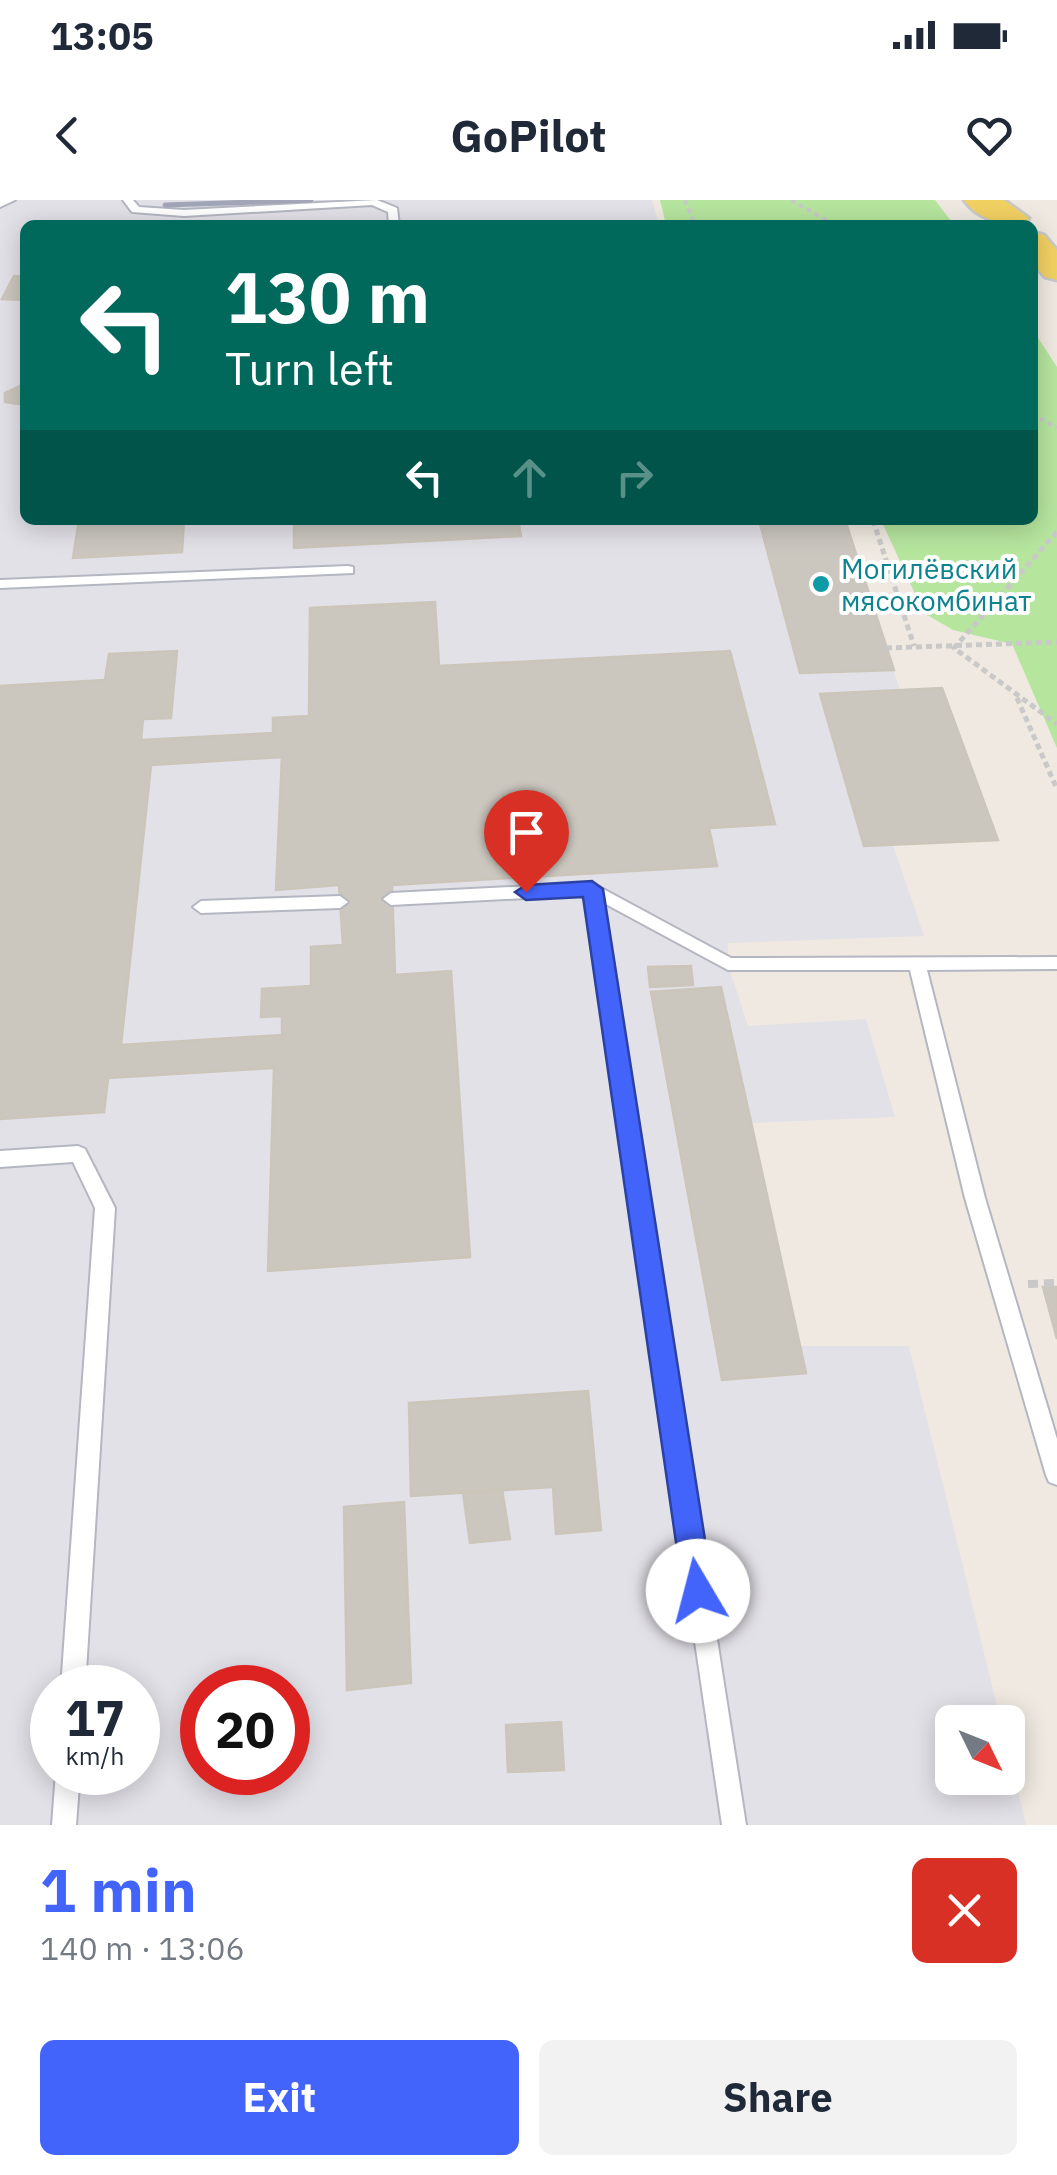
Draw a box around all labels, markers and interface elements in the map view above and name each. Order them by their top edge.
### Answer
text: 13:05 [50,11,154,60]
text: GoPilot [450,106,607,164]
icon: back [40,108,95,163]
icon: heart [962,108,1017,163]
text: 130 m [225,251,430,342]
icon: left [60,260,190,390]
text: Turn left [225,339,394,397]
icon: left [397,450,452,505]
icon: ahead [502,450,557,505]
icon: right [607,450,662,505]
place label: Могилёвский мясокомбинат [841,550,1032,619]
marker: Могилёвский мясокомбинат [810,573,832,595]
pin [484,790,569,893]
icon: arrive [499,805,554,860]
position arrow [646,1539,750,1643]
speed limit sign: 20 [180,1665,310,1795]
text: 17 [65,1685,125,1750]
north arrow [935,1705,1025,1795]
map controls [935,1705,1025,1795]
text: km/h [66,1739,124,1772]
text: 1 min [40,1850,197,1929]
button: close [912,1858,1017,1963]
text: 140 m · 13:06 [40,1927,245,1969]
button: Exit [40,2040,519,2155]
button: Share [539,2040,1017,2155]

